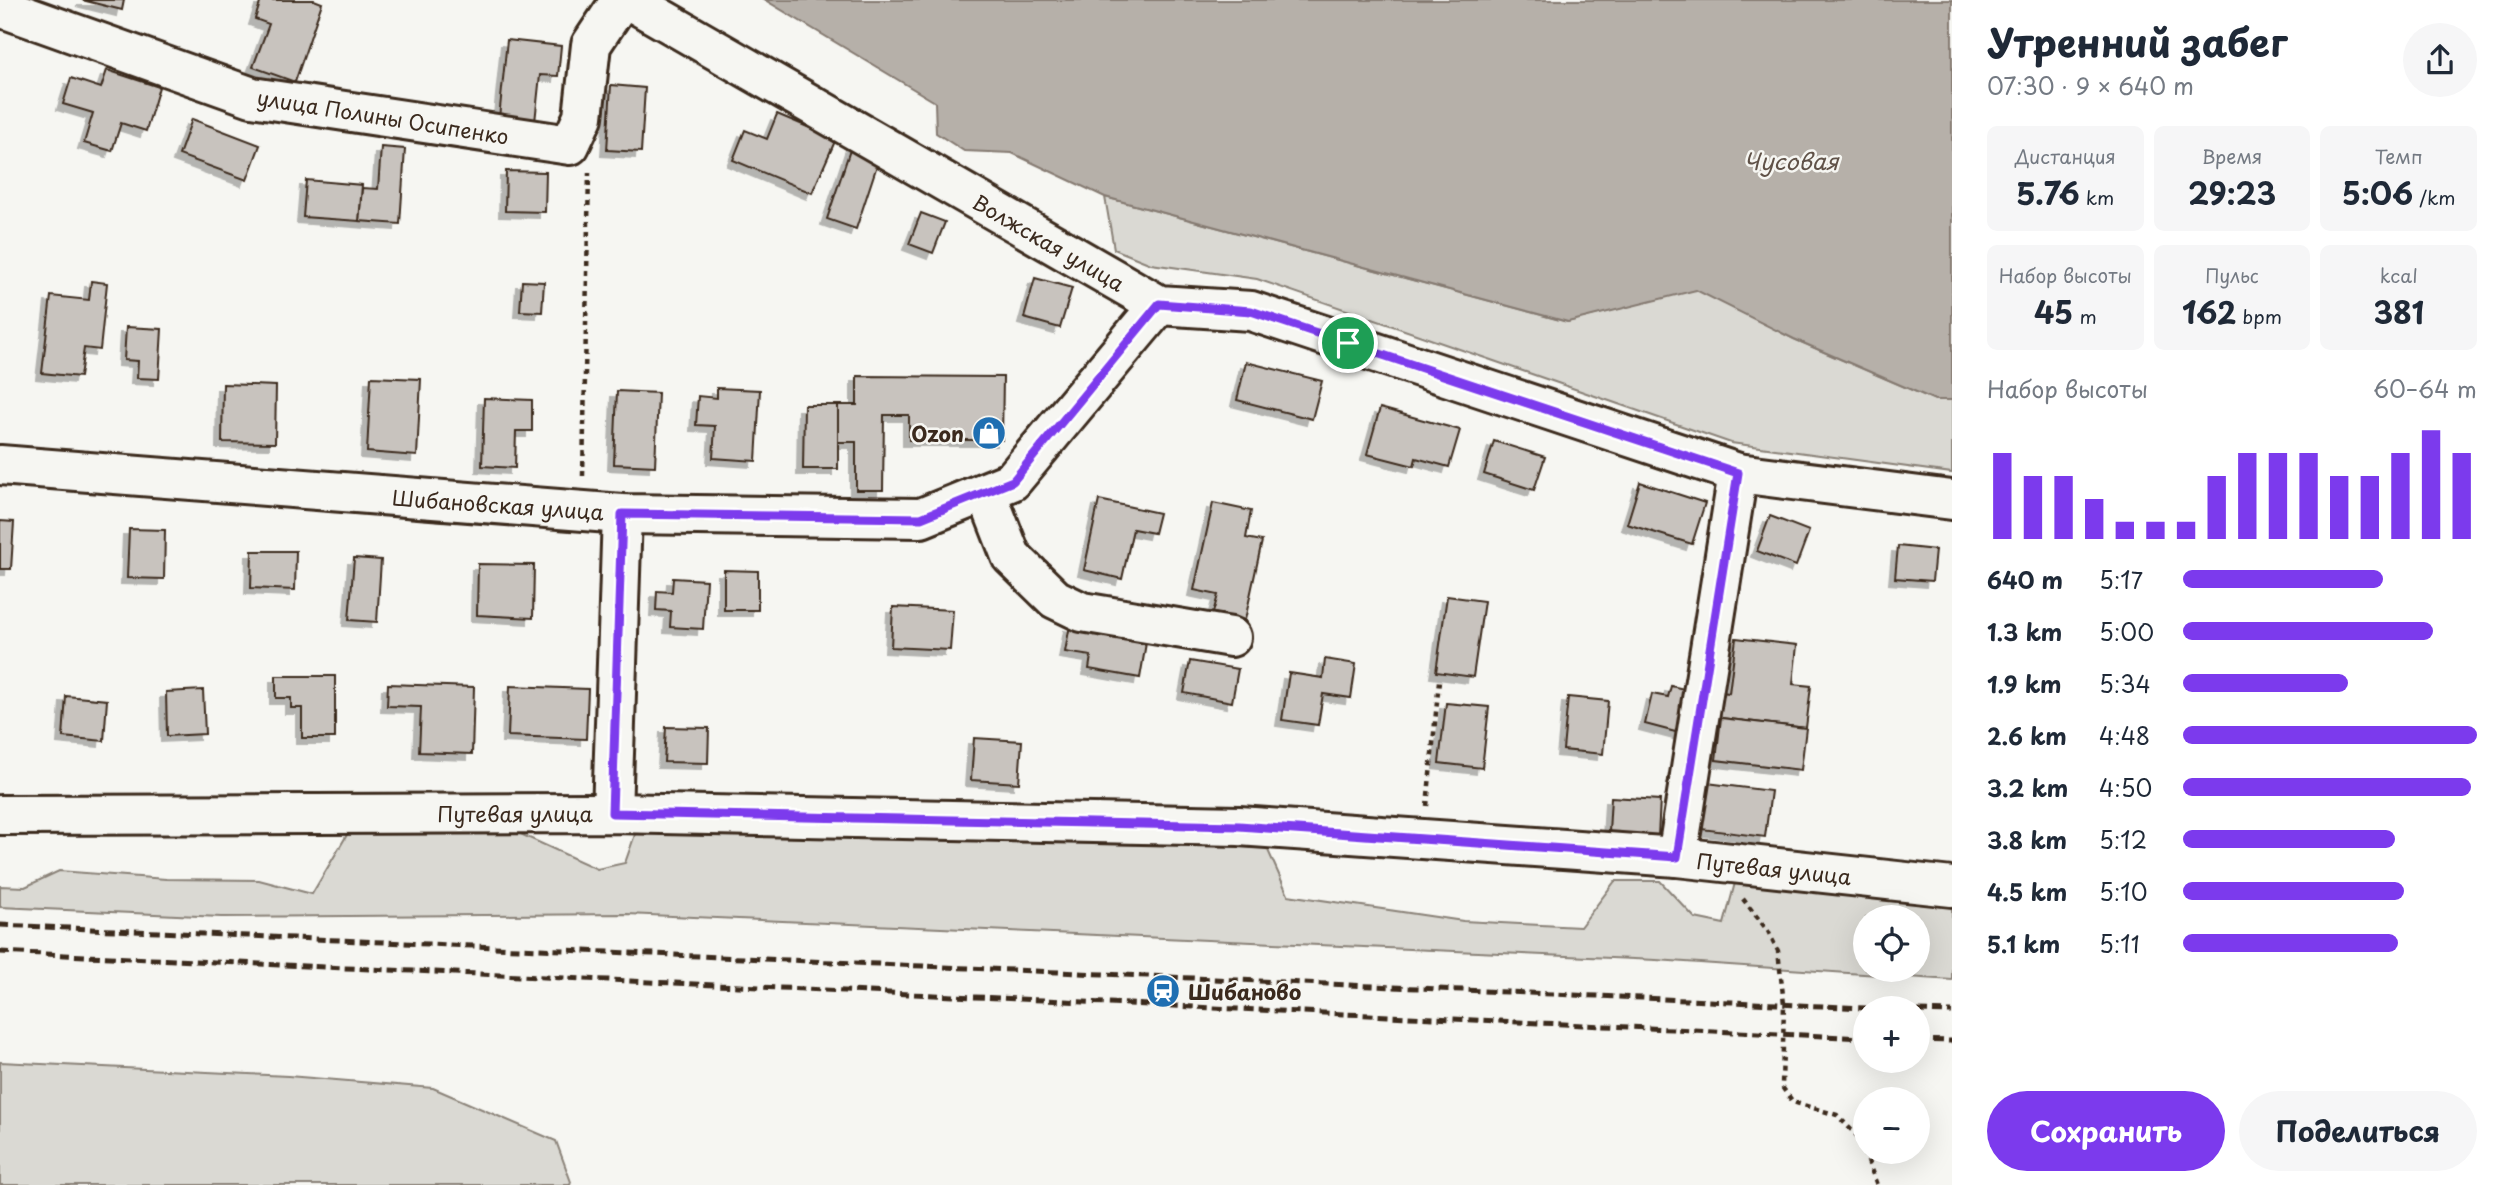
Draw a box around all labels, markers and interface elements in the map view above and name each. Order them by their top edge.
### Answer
text: Утренний забег [1987,13,2287,70]
button: share [2403,23,2477,97]
text: 07:30 · 9 × 640 m [1987,68,2194,103]
street label: улица Полины Осипенко [255,80,511,152]
text: Дистанция [2015,142,2116,170]
text: Время [2202,142,2262,170]
text: Темп [2375,142,2423,170]
water label: Чусовая [1744,143,1840,178]
text: 5.76 [2016,170,2080,215]
text: 29:23 [2188,170,2276,215]
text: 5:06 [2342,170,2413,215]
text: km [2080,183,2114,211]
text: /km [2413,183,2456,211]
street label: Волжская улица [967,185,1132,299]
text: Набор высоты [1999,261,2132,289]
text: Пульс [2205,261,2259,289]
text: kcal [2380,261,2418,289]
text: 45 [2034,289,2073,334]
text: 162 [2182,289,2236,334]
text: 381 [2373,289,2424,334]
text: m [2073,302,2097,330]
text: bpm [2236,302,2282,330]
pin [1318,313,1378,373]
icon: arrive [1329,324,1367,362]
text: Набор высоты [1987,371,2148,406]
text: 60–64 m [2373,371,2477,406]
shop icon: Ozon [970,414,1008,452]
place label: Ozon [911,417,964,449]
street label: Шибановская улица [391,481,606,527]
text: 640 m [1987,562,2063,597]
text: 5:17 [2099,562,2143,597]
text: 1.3 km [1987,614,2062,649]
text: 5:00 [2099,614,2154,649]
text: 1.9 km [1987,666,2061,701]
text: 5:34 [2099,666,2151,701]
text: 2.6 km [1987,718,2067,753]
text: 4:48 [2099,718,2150,753]
text: 3.2 km [1987,770,2068,805]
text: 4:50 [2099,770,2152,805]
street label: Путевая улица [437,797,594,829]
text: 3.8 km [1987,822,2067,857]
text: 5:12 [2099,822,2147,857]
street label: Путевая улица [1695,844,1854,892]
text: 4.5 km [1987,874,2067,909]
text: 5:10 [2099,874,2147,909]
map controls [1853,905,1930,1164]
button: locate [1853,905,1930,982]
text: 5.1 km [1987,926,2060,961]
text: 5:11 [2099,926,2140,961]
station icon: Шибаново [1144,972,1182,1010]
place label: Шибаново [1188,975,1301,1007]
button: + [1853,996,1930,1073]
button: − [1853,1087,1930,1164]
button: Сохранить [1987,1091,2225,1171]
button: Поделиться [2239,1091,2477,1171]

